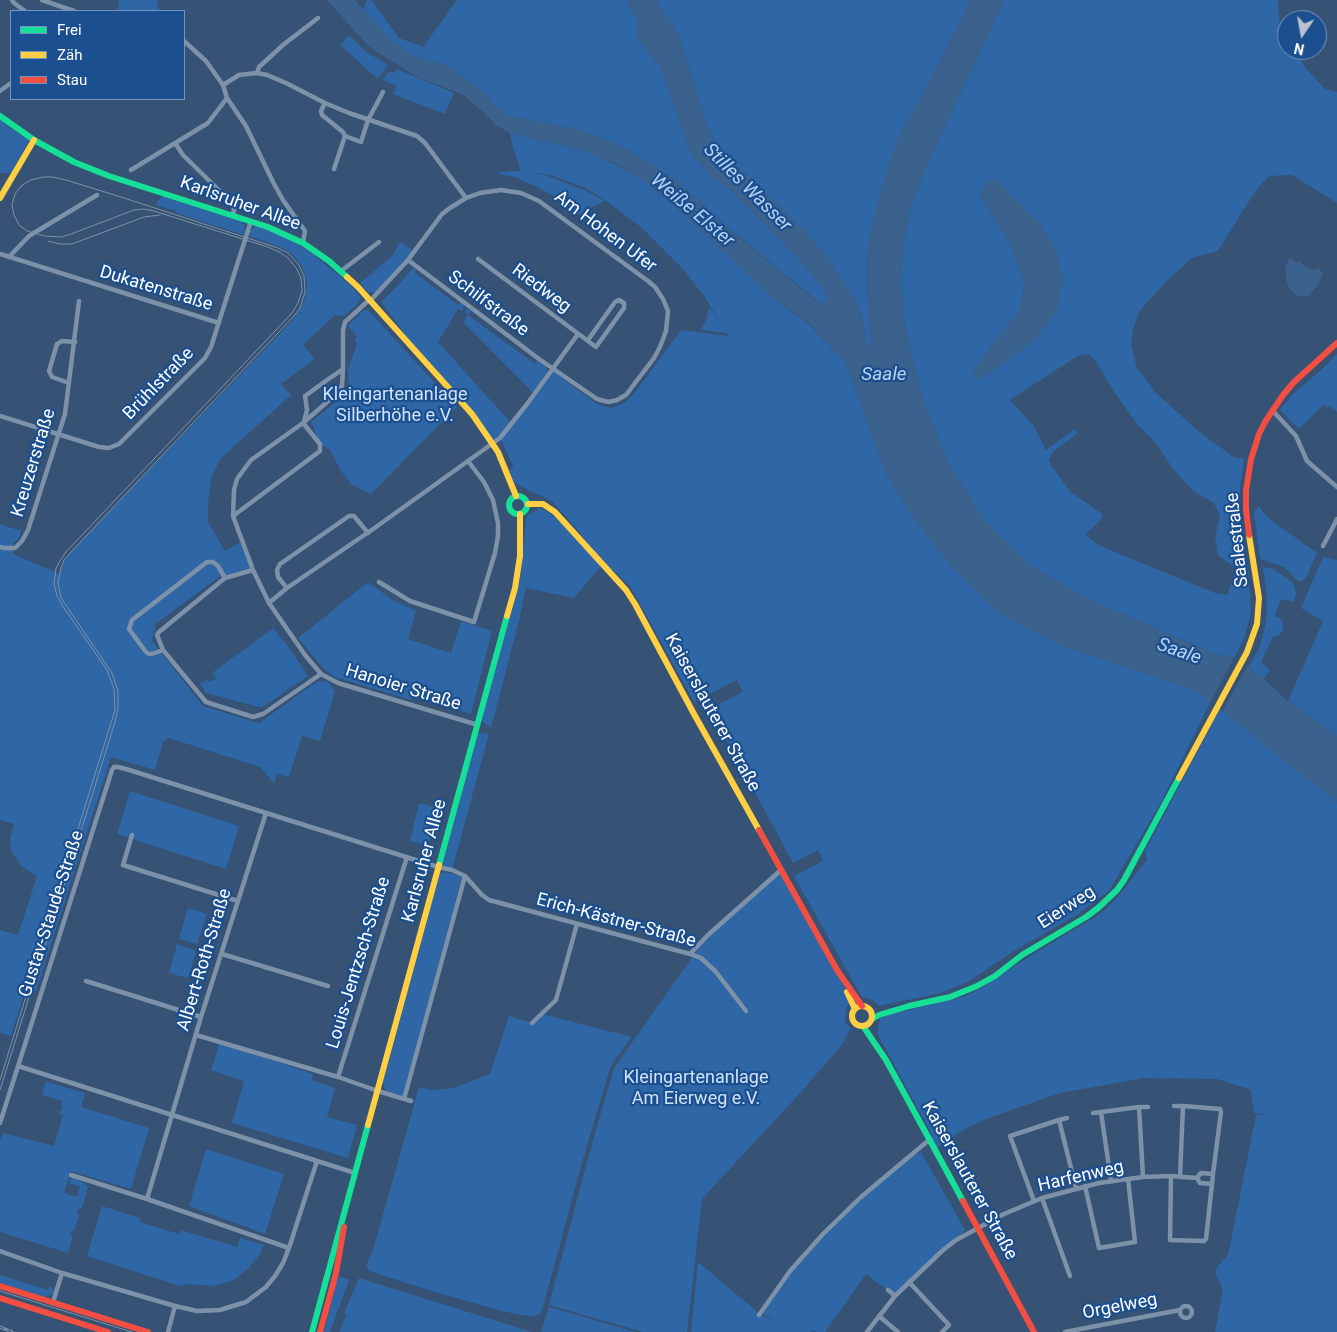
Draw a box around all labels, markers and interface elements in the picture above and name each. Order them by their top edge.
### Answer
legend [10,10,185,100]
north arrow [1277,10,1327,60]
text: Frei [57,21,82,39]
text: N [1293,40,1306,58]
text: Zäh [57,46,82,64]
text: Stau [57,71,87,89]
water label: Stilles Wasser [698,139,796,237]
water label: Weiße Elster [646,169,738,253]
street label: Karlsruher Allee [177,172,303,236]
street label: Am Hohen Ufer [550,187,660,277]
street label: Riedweg [507,260,575,318]
street label: Dukatenstraße [97,262,215,316]
street label: Schilfstraße [443,266,533,342]
street label: Brühlstraße [119,343,199,425]
water label: Saale [861,364,907,386]
park label: Kleingartenanlage Silberhöhe e.V. [323,384,467,426]
street label: Kreuzerstraße [7,406,61,520]
street label: Saalestraße [1222,492,1254,588]
street label: Kaiserslauterer Straße [659,630,765,796]
water label: Saale [1154,634,1204,670]
street label: Hanoier Straße [343,660,463,716]
street label: Karlsruher Allee [398,797,452,925]
street label: Gustav-Staude-Straße [15,828,89,1000]
street label: Louis-Jentzsch-Straße [323,874,395,1052]
street label: Eierweg [1034,882,1100,934]
street label: Albert-Roth-Straße [173,886,237,1034]
street label: Erich-Kästner-Straße [534,889,698,953]
park label: Kleingartenanlage Am Eierweg e.V. [624,1067,768,1110]
street label: Kaiserslauterer Straße [916,1098,1022,1264]
street label: Harfenweg [1036,1157,1126,1197]
street label: Orgelweg [1081,1289,1159,1325]

